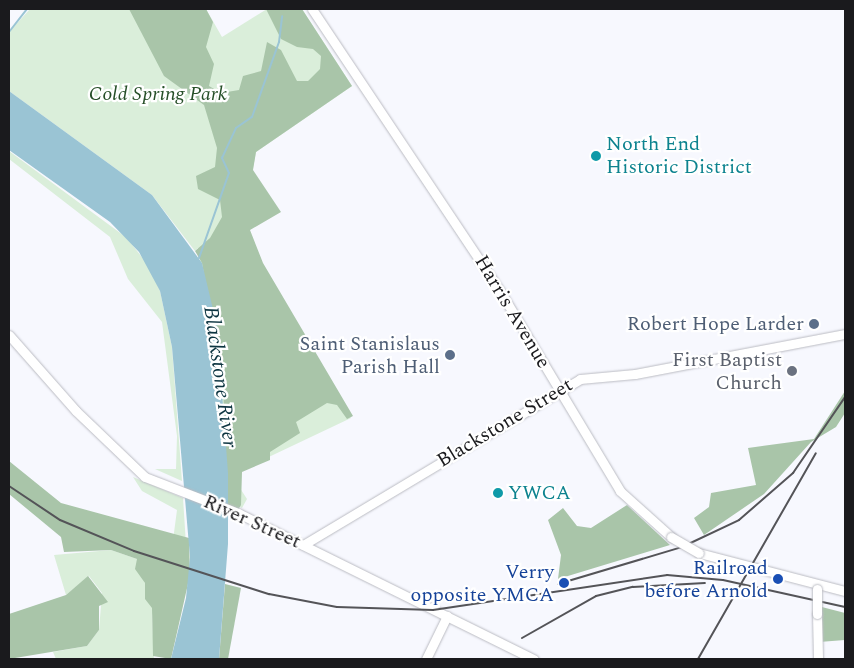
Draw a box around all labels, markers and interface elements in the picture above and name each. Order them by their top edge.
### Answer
park label: Cold Spring Park [89,82,227,106]
place label: North End Historic District [606,132,752,179]
marker: North End Historic District [590,150,602,162]
street label: Harris Avenue [469,251,555,373]
water label: Blackstone River [198,305,242,449]
place label: Robert Hope Larder [627,312,804,336]
marker: Robert Hope Larder [808,318,820,330]
place label: Saint Stanislaus Parish Hall [300,332,440,379]
place label: First Baptist Church [672,348,782,395]
marker: Saint Stanislaus Parish Hall [444,349,456,361]
marker: First Baptist Church [786,365,798,377]
street label: Blackstone Street [433,373,577,473]
place label: YWCA [508,481,571,505]
marker: YWCA [492,487,504,499]
street label: River Street [200,490,304,554]
place label: Railroad before Arnold [644,556,768,603]
place label: Verry opposite YMCA [410,560,554,607]
marker: Railroad before Arnold [772,573,784,585]
marker: Verry opposite YMCA [558,577,570,589]

